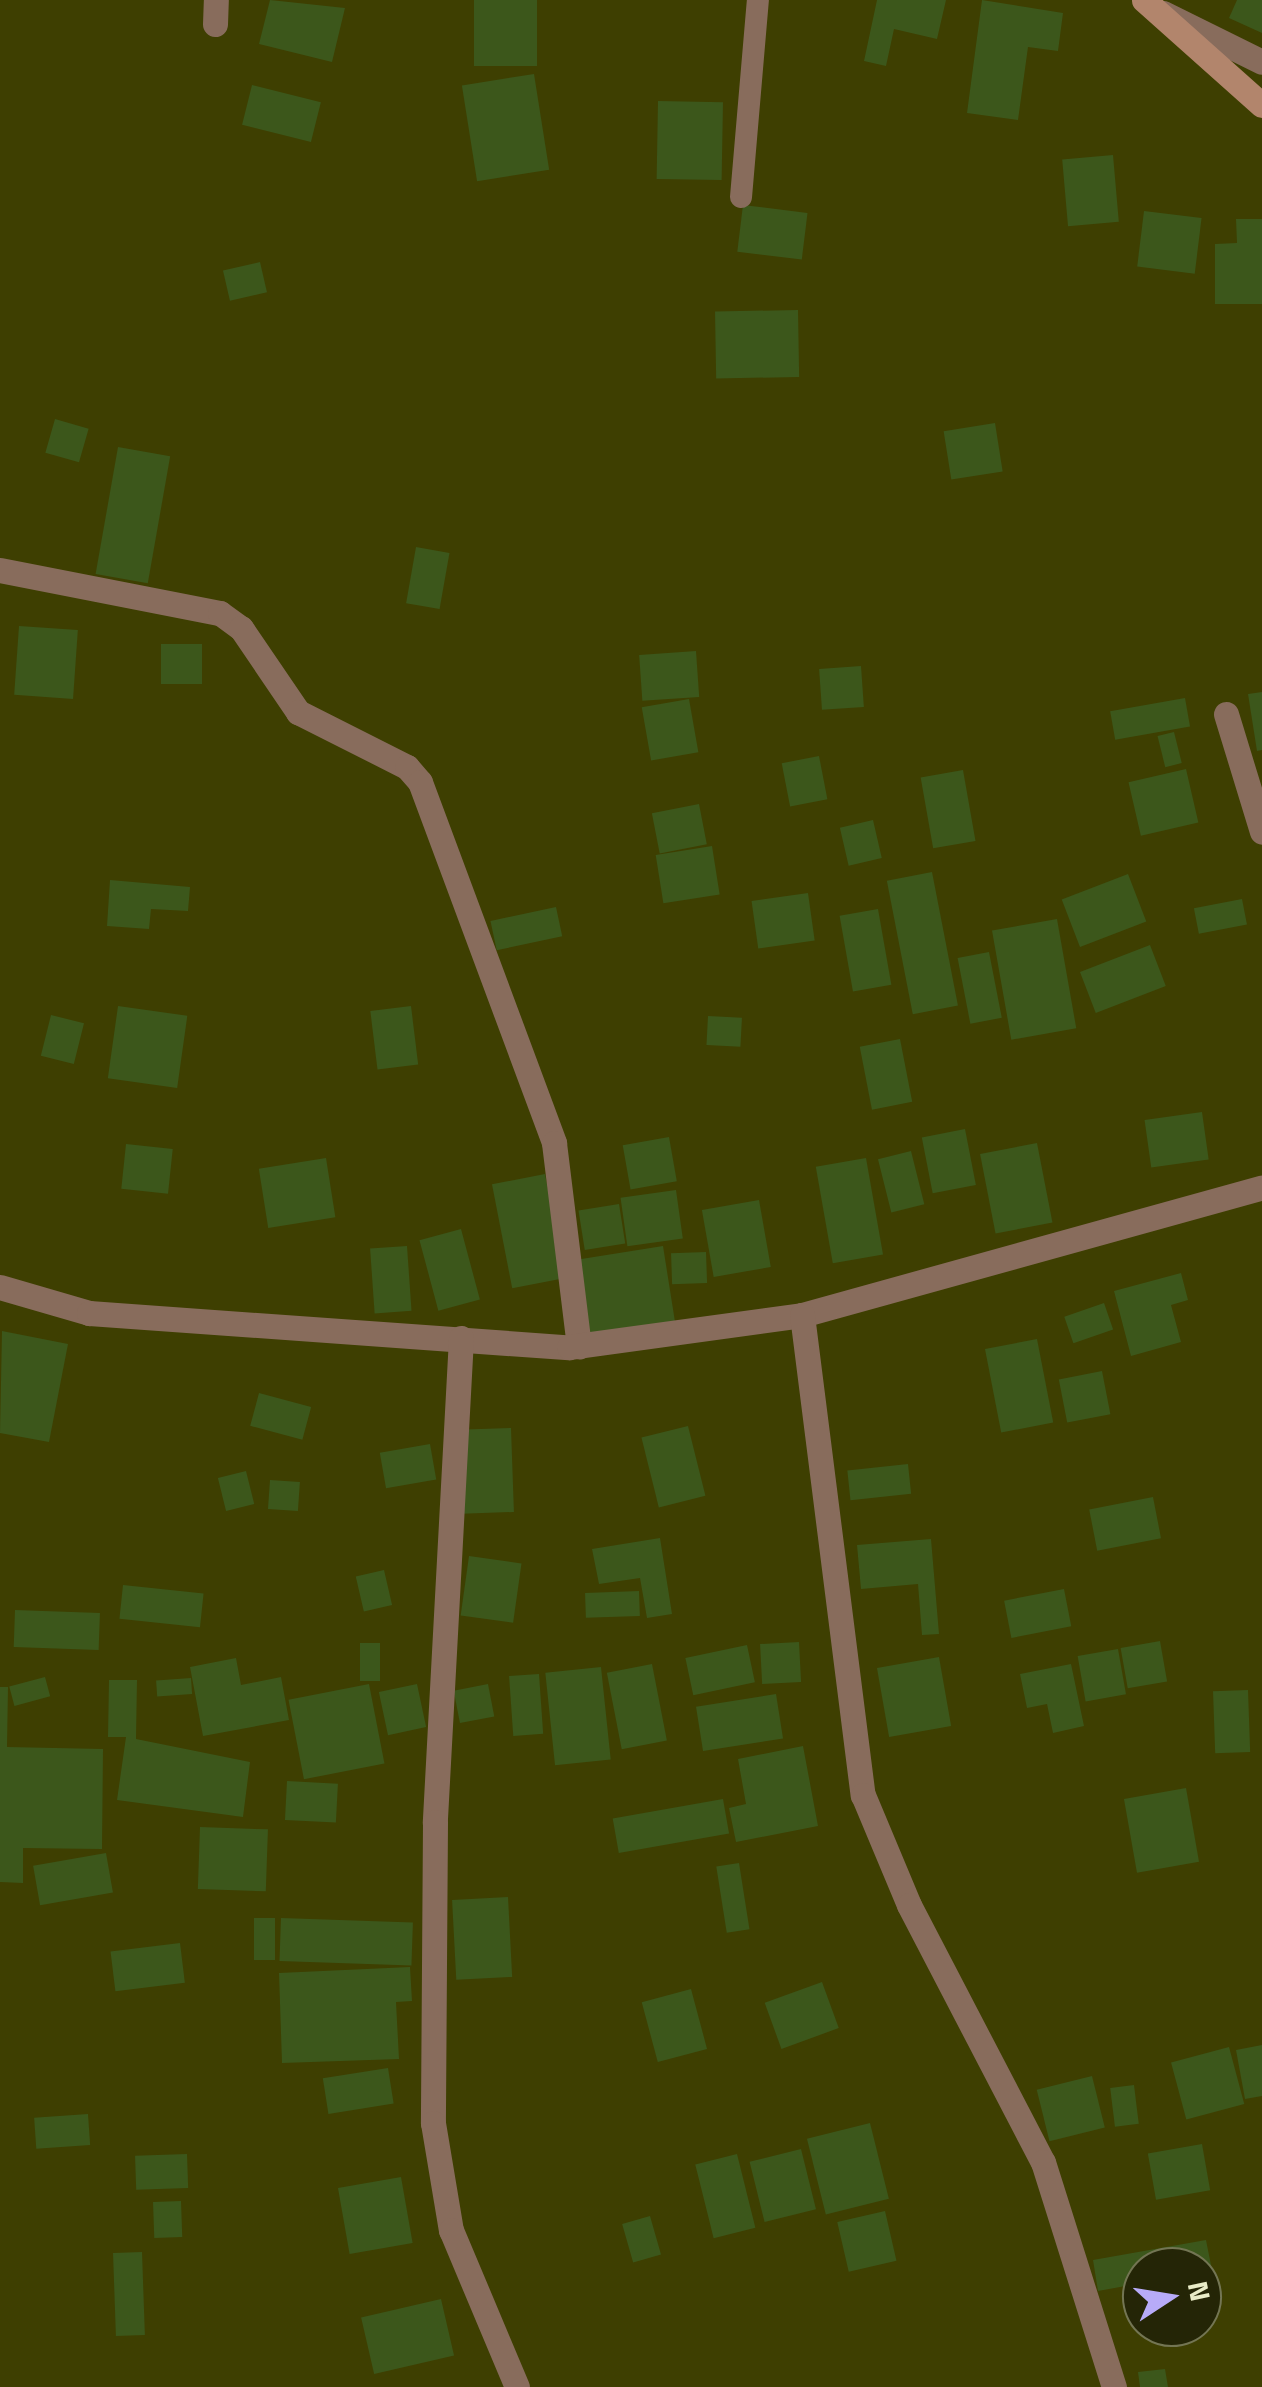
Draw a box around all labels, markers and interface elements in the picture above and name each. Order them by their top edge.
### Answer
north arrow [1122,2247,1222,2347]
text: N [1177,2277,1223,2305]

